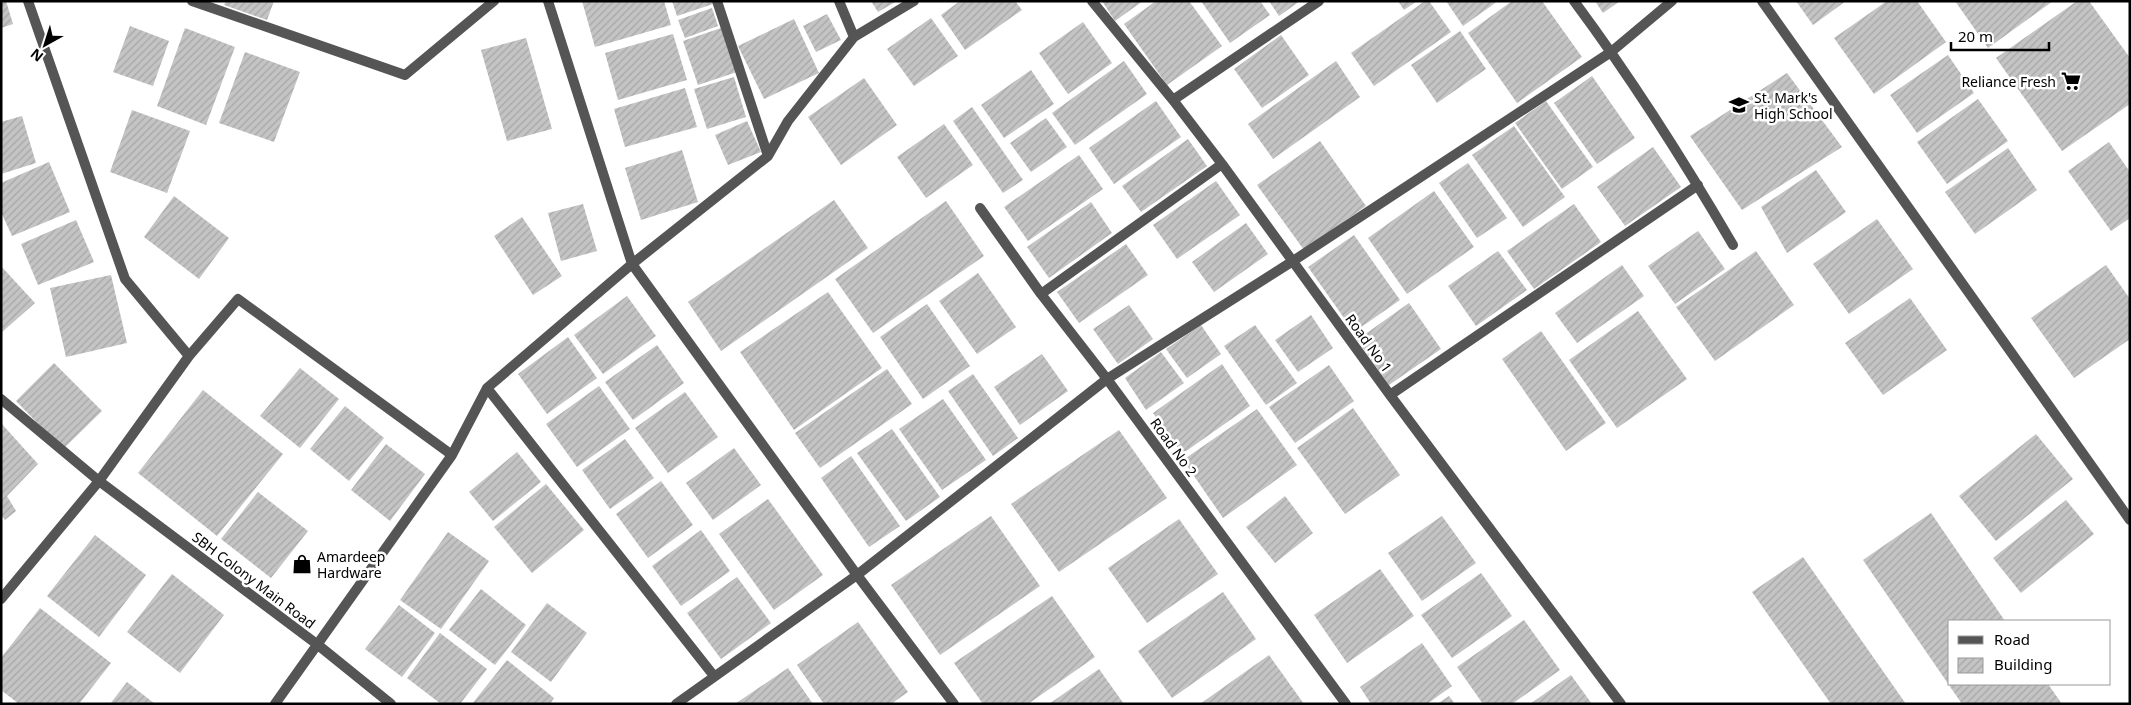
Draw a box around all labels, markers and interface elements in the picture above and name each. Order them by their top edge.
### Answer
north arrow [20,20,70,70]
scale bar [1951,20,2048,52]
text: 20 m [1958,26,1993,46]
text: N [26,45,47,66]
supermarket icon: Reliance Fresh [2060,70,2082,92]
place label: Reliance Fresh [1961,72,2056,91]
place label: St. Mark's High School [1754,88,1833,123]
school or university icon: St. Mark's High School [1728,94,1750,116]
street label: Road No 1 [1341,310,1397,376]
street label: Road No 2 [1146,414,1202,480]
street label: SBH Colony Main Road [188,527,320,633]
place label: Amardeep Hardware [317,547,385,582]
shop icon: Amardeep Hardware [291,553,313,575]
legend [1948,620,2111,685]
text: Road [1994,629,2030,649]
text: Building [1994,654,2052,674]

